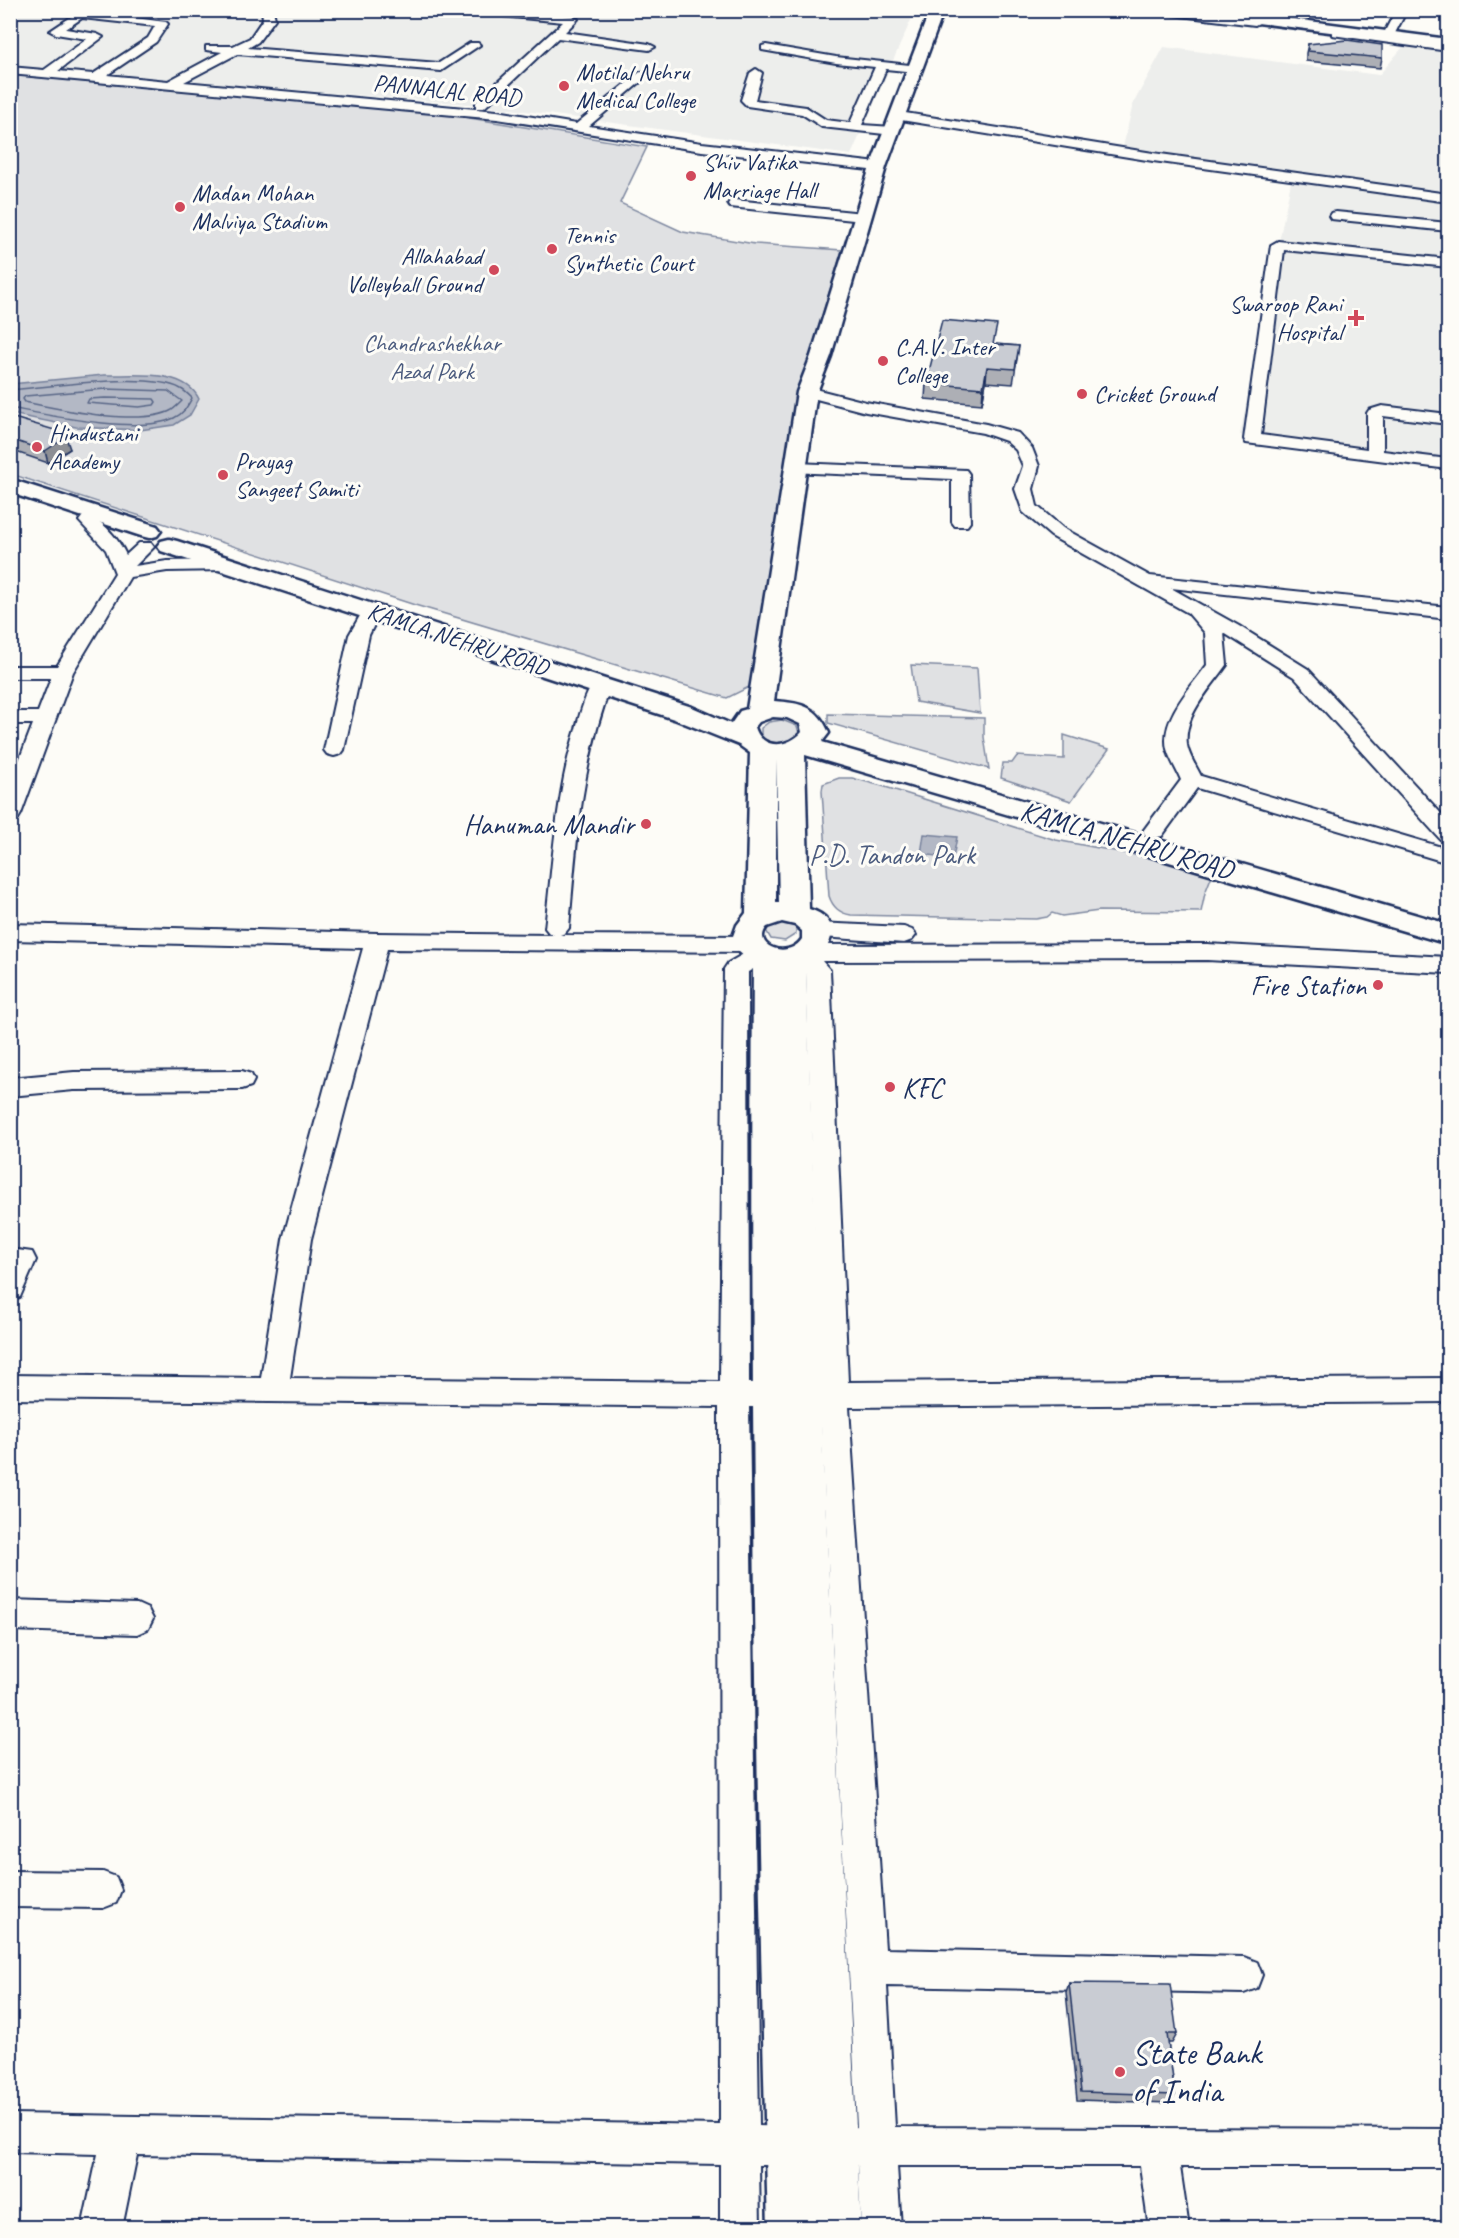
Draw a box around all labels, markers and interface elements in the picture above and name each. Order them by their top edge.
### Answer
place label: Motilal Nehru Medical College [576,57,697,115]
street label: PANNALAL ROAD [372,67,524,113]
marker: Motilal Nehru Medical College [557,79,571,93]
place label: Shiv Vatika Marriage Hall [703,147,820,205]
marker: Shiv Vatika Marriage Hall [684,169,698,183]
place label: Madan Mohan Malviya Stadium [192,178,327,236]
marker: Madan Mohan Malviya Stadium [173,200,187,214]
place label: Tennis Synthetic Court [564,220,696,278]
place label: Allahabad Volleyball Ground [346,241,486,299]
marker: Tennis Synthetic Court [545,242,559,256]
marker: Allahabad Volleyball Ground [487,263,501,277]
place label: Swaroop Rani Hospital [1229,289,1346,347]
marker: Swaroop Rani Hospital [1347,309,1365,327]
park label: Chandrashekhar Azad Park [363,328,503,386]
place label: C.A.V. Inter College [895,332,997,390]
marker: C.A.V. Inter College [876,354,890,368]
place label: Cricket Ground [1094,379,1219,409]
marker: Cricket Ground [1075,387,1089,401]
place label: Hindustani Academy [49,418,140,476]
marker: Hindustani Academy [30,440,44,454]
place label: Prayag Sangeet Samiti [235,446,361,504]
marker: Prayag Sangeet Samiti [216,468,230,482]
street label: KAMLA NEHRU ROAD [364,596,554,683]
street label: KAMLA NEHRU ROAD [1016,793,1239,888]
place label: Hanuman Mandir [464,807,636,842]
marker: Hanuman Mandir [639,817,653,831]
park label: P.D. Tandon Park [809,837,977,872]
place label: Fire Station [1250,968,1367,1003]
marker: Fire Station [1371,978,1385,992]
place label: KFC [902,1070,946,1105]
marker: KFC [883,1080,897,1094]
place label: State Bank of India [1132,2032,1264,2112]
marker: State Bank of India [1113,2065,1127,2079]

